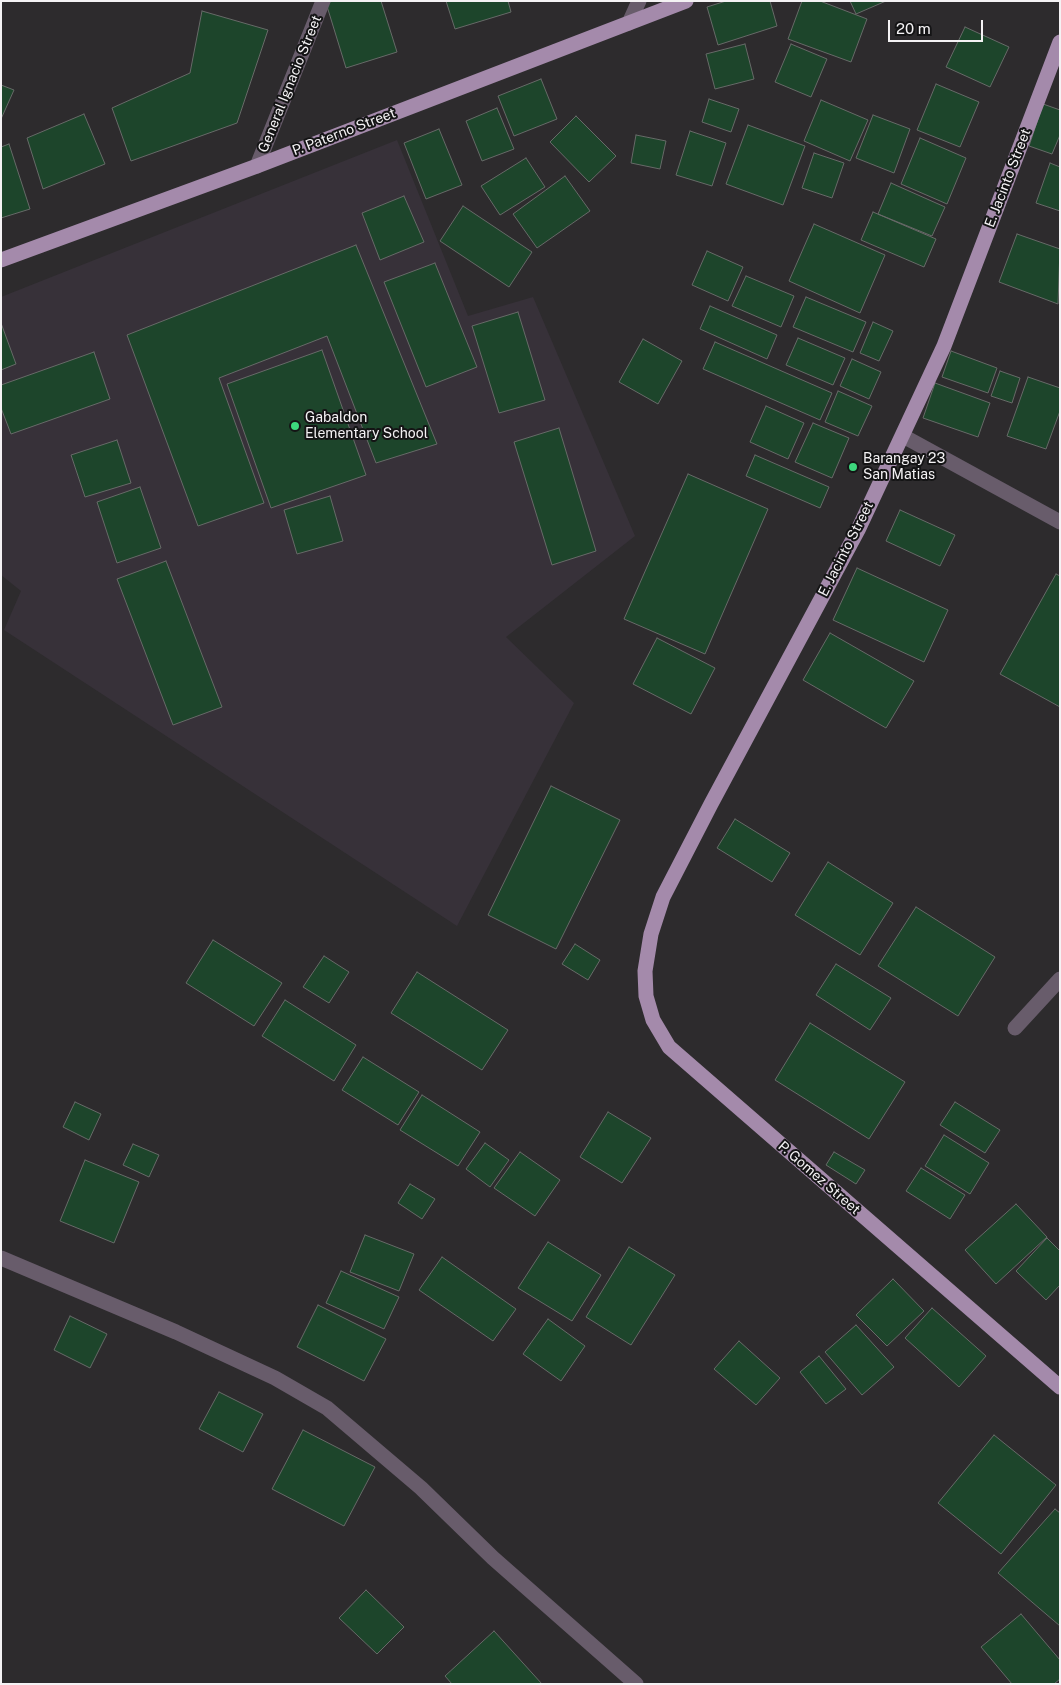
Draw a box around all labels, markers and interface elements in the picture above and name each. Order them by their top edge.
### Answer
scale bar [891,10,986,42]
street label: General Ignacio Street [255,13,325,155]
text: 20 m [896,20,931,37]
street label: P. Paterno Street [290,105,398,159]
street label: E. Jacinto Street [981,126,1035,230]
place label: Gabaldon Elementary School [305,410,428,442]
marker: Gabaldon Elementary School [289,420,301,432]
place label: Barangay 23 San Matias [863,451,945,484]
marker: Barangay 23 San Matias [847,461,859,473]
street label: E. Jacinto Street [815,499,877,599]
street label: P. Gomez Street [775,1138,863,1218]

